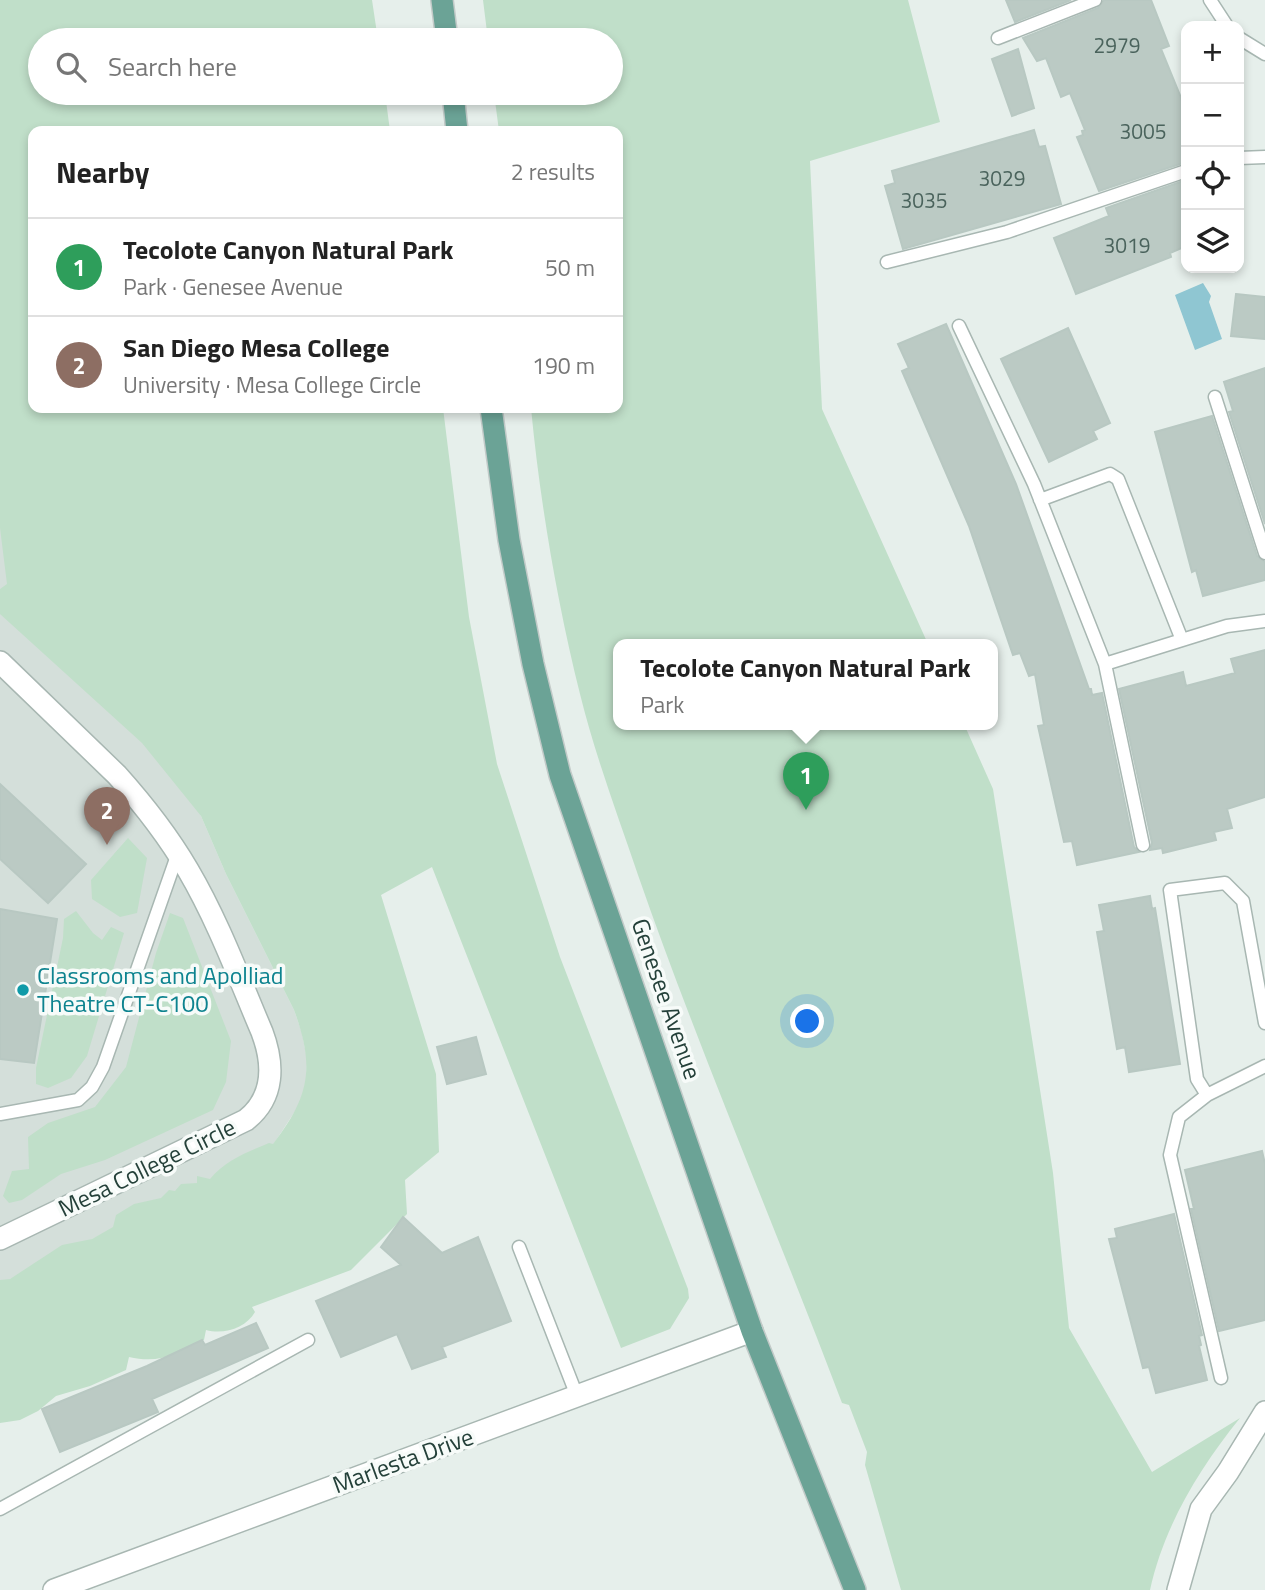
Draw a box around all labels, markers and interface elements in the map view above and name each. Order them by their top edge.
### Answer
map controls [1181,21,1244,273]
button: + [1181,21,1244,84]
search box [28,28,623,105]
house number: 2979 [1093,29,1141,61]
text: Search here [108,47,237,86]
icon: search [52,48,90,86]
button: − [1181,84,1244,147]
house number: 3005 [1119,115,1167,147]
button: locate [1181,147,1244,210]
text: Nearby [56,149,149,195]
text: 2 results [511,154,595,189]
house number: 3029 [978,162,1026,194]
house number: 3035 [900,184,948,216]
button: layers [1181,210,1244,273]
house number: 3019 [1103,229,1151,261]
text: Tecolote Canyon Natural Park [123,230,454,269]
text: 1 [73,250,85,285]
text: 50 m [545,250,595,285]
text: Park · Genesee Avenue [123,269,343,304]
text: San Diego Mesa College [123,328,389,367]
text: 2 [73,348,85,383]
text: 190 m [532,348,595,383]
text: University · Mesa College Circle [123,367,421,402]
popup [613,639,998,730]
text: Tecolote Canyon Natural Park [640,648,971,687]
text: Park [640,687,684,722]
pin: 1 [783,752,829,810]
pin: 2 [84,787,130,845]
street label: Genesee Avenue [623,914,711,1084]
place label: Classrooms and Apolliad Theatre CT-C100 [37,957,283,1021]
marker: Classrooms and Apolliad Theatre CT-C100 [15,982,31,998]
your location [790,1004,824,1038]
street label: Mesa College Circle [52,1108,241,1226]
street label: Marlesta Drive [327,1418,478,1502]

